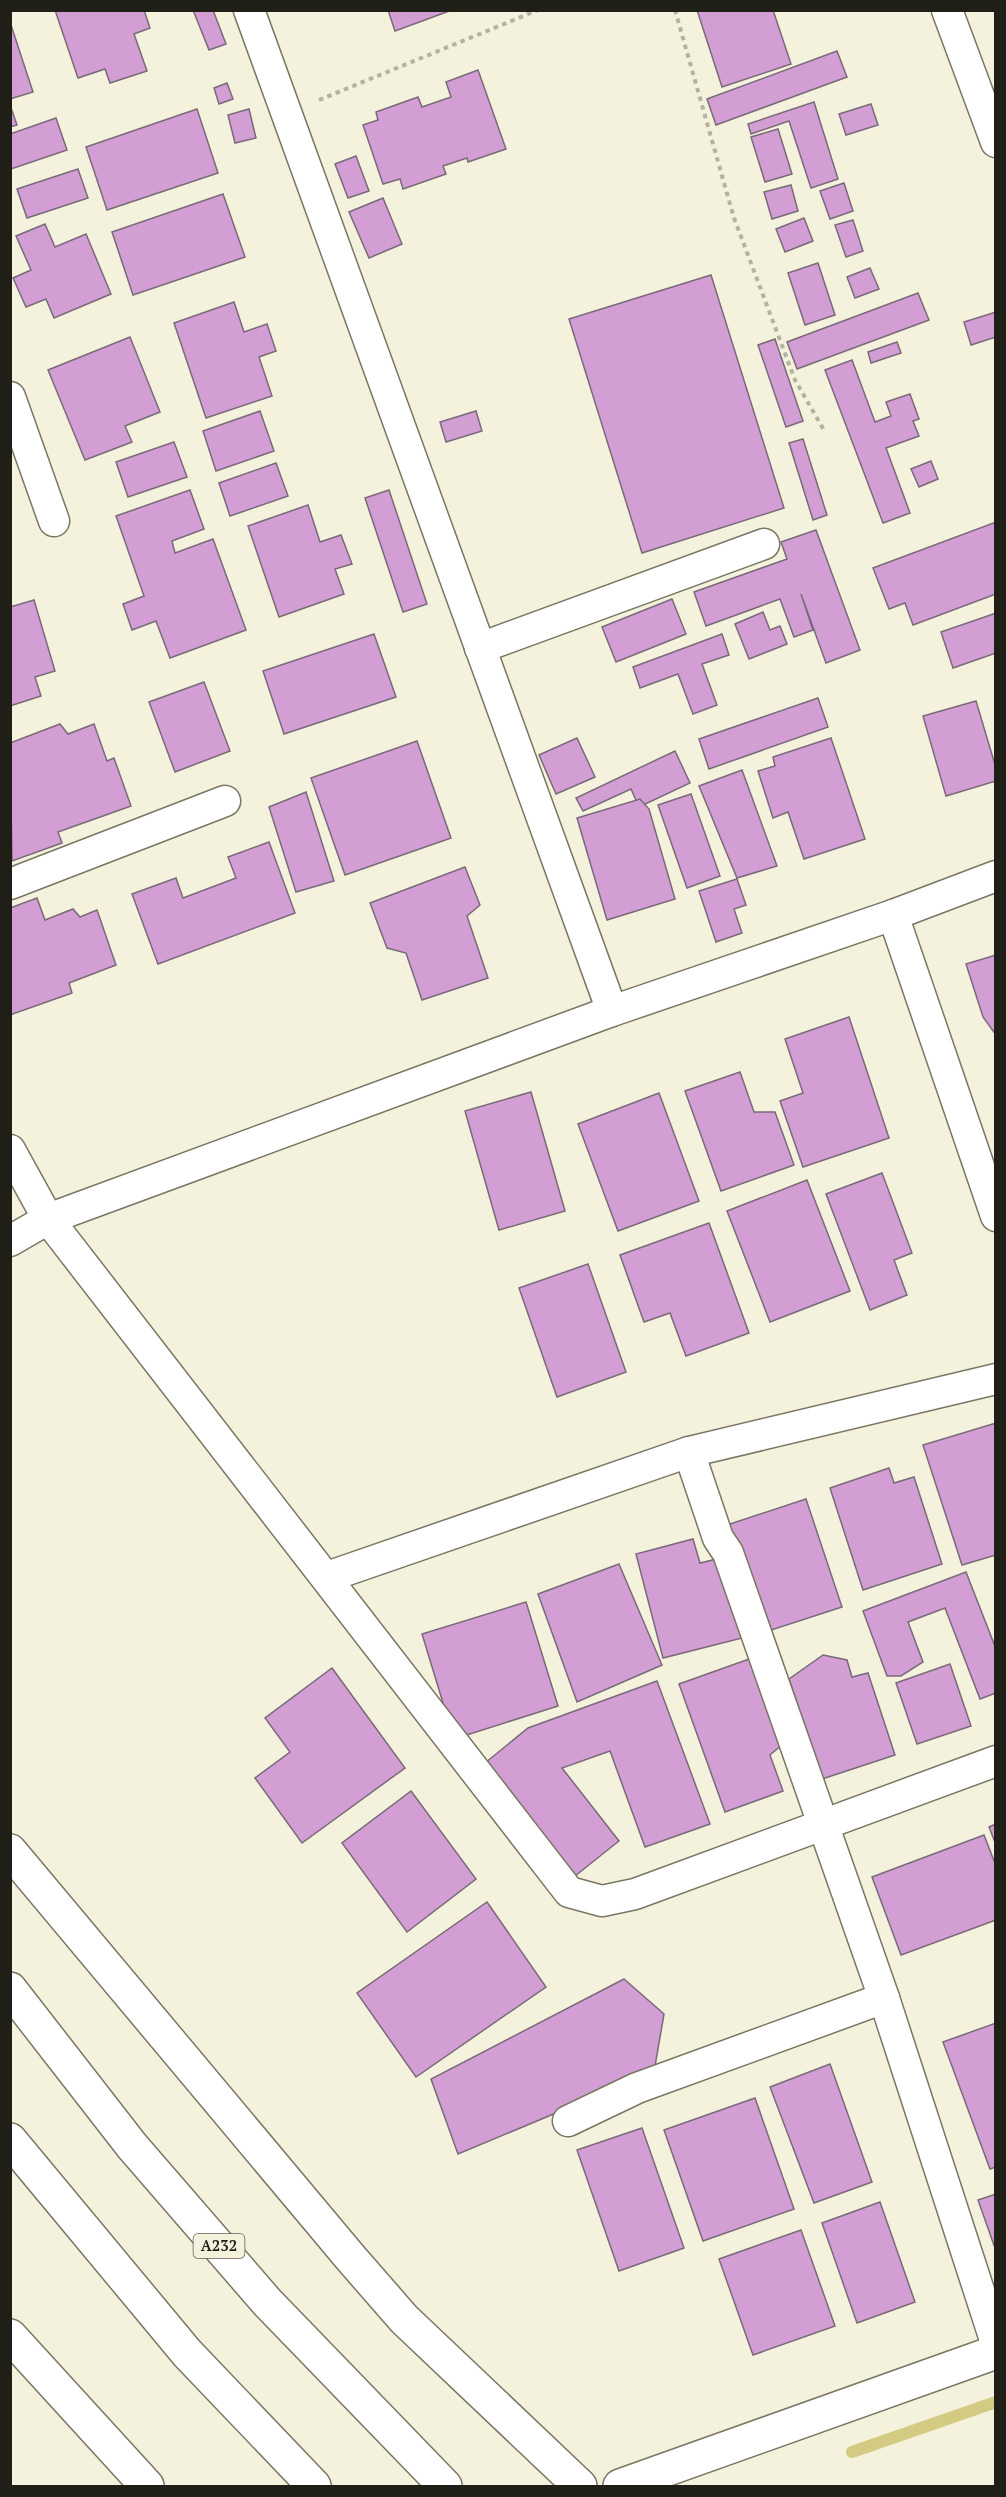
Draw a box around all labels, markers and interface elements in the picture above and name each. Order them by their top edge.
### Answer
road number: A232 [194,2234,244,2258]

